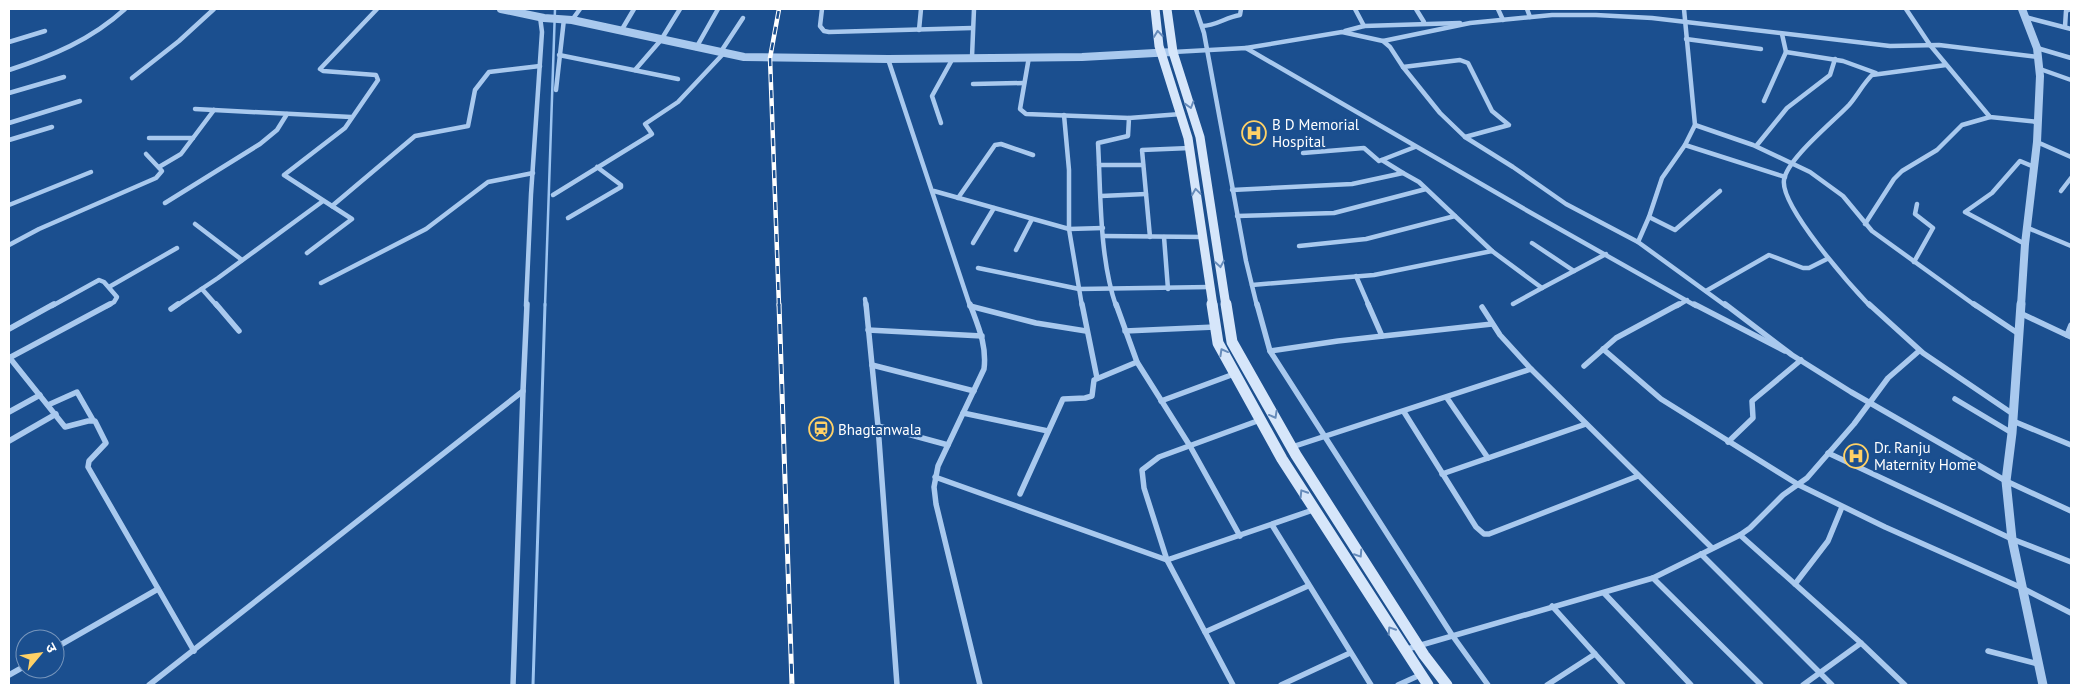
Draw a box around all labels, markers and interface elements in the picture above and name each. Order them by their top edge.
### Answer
one-way arrow [1153,30,1164,38]
one-way arrow [1185,100,1195,109]
place label: B D Memorial Hospital [1272,115,1360,151]
hospital icon: B D Memorial Hospital [1241,120,1267,146]
one-way arrow [1191,188,1202,196]
one-way arrow [1215,260,1225,269]
one-way arrow [1219,348,1229,357]
one-way arrow [1267,410,1277,419]
station icon: Bhagtanwala [808,416,834,442]
place label: Bhagtanwala [838,420,921,439]
place label: Dr. Ranju Maternity Home [1874,438,1977,474]
hospital icon: Dr. Ranju Maternity Home [1843,443,1869,469]
one-way arrow [1300,490,1310,499]
one-way arrow [1352,548,1362,557]
one-way arrow [1388,626,1397,636]
north arrow [15,629,65,679]
text: उ [42,640,62,656]

